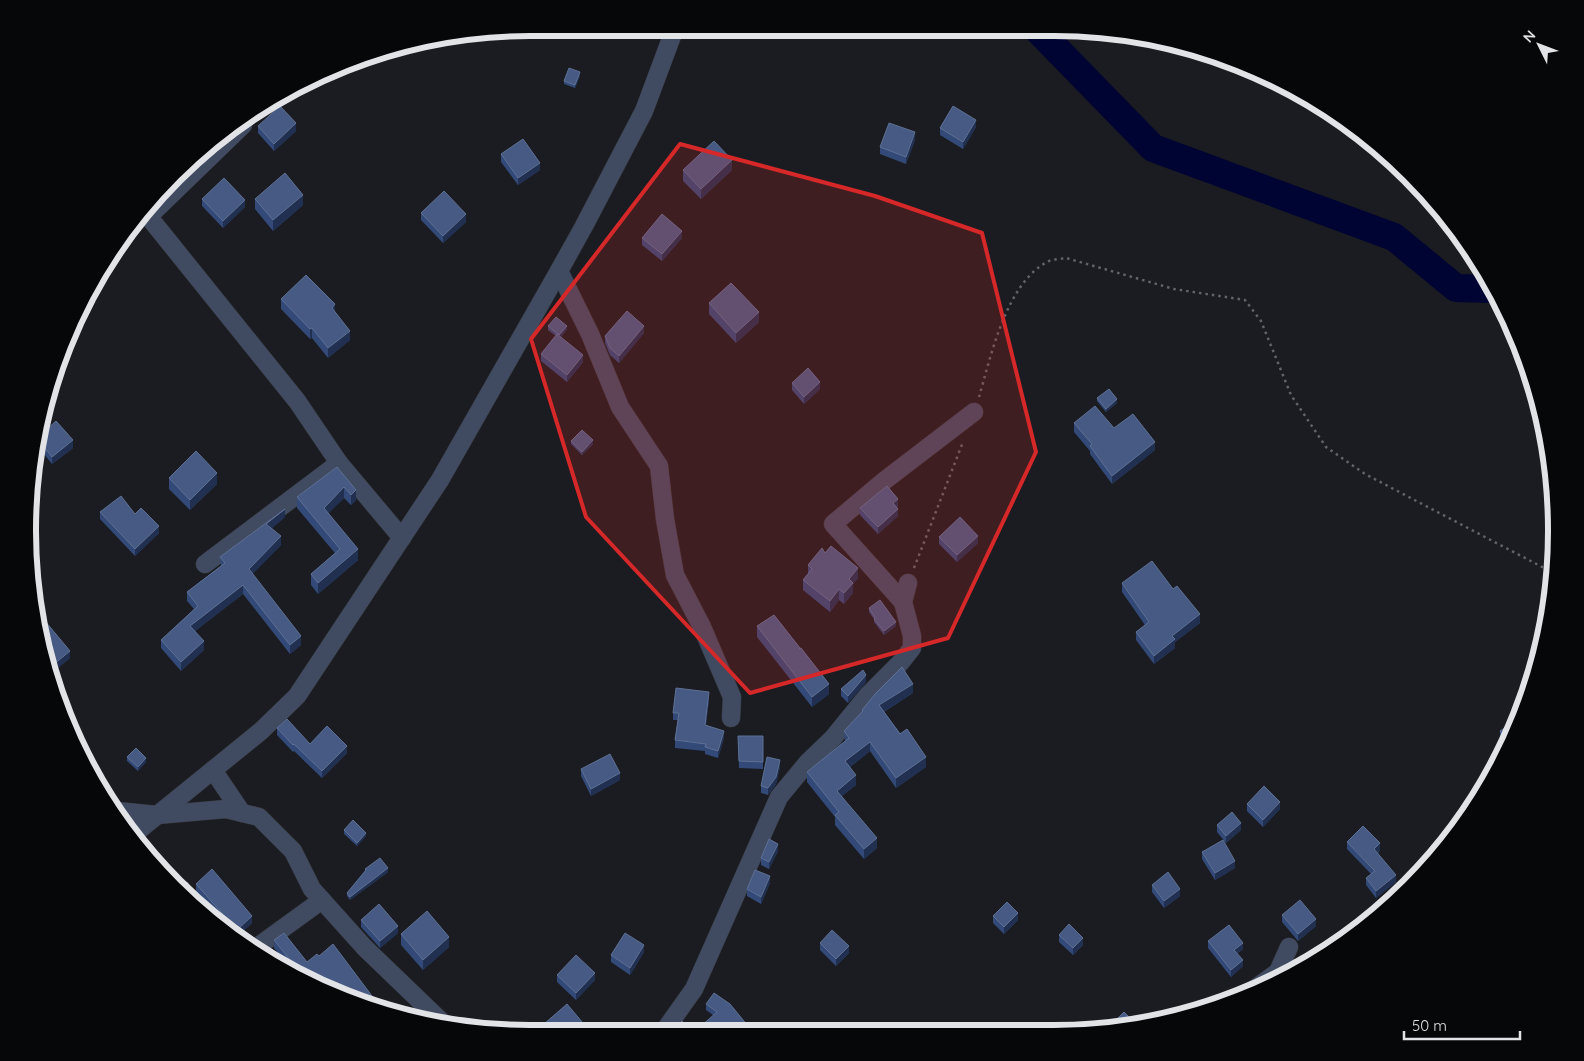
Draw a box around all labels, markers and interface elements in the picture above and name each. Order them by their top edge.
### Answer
north arrow [1514,20,1564,70]
text: N [1519,26,1539,46]
scale bar [1404,1008,1520,1040]
text: 50 m [1412,1016,1447,1035]

